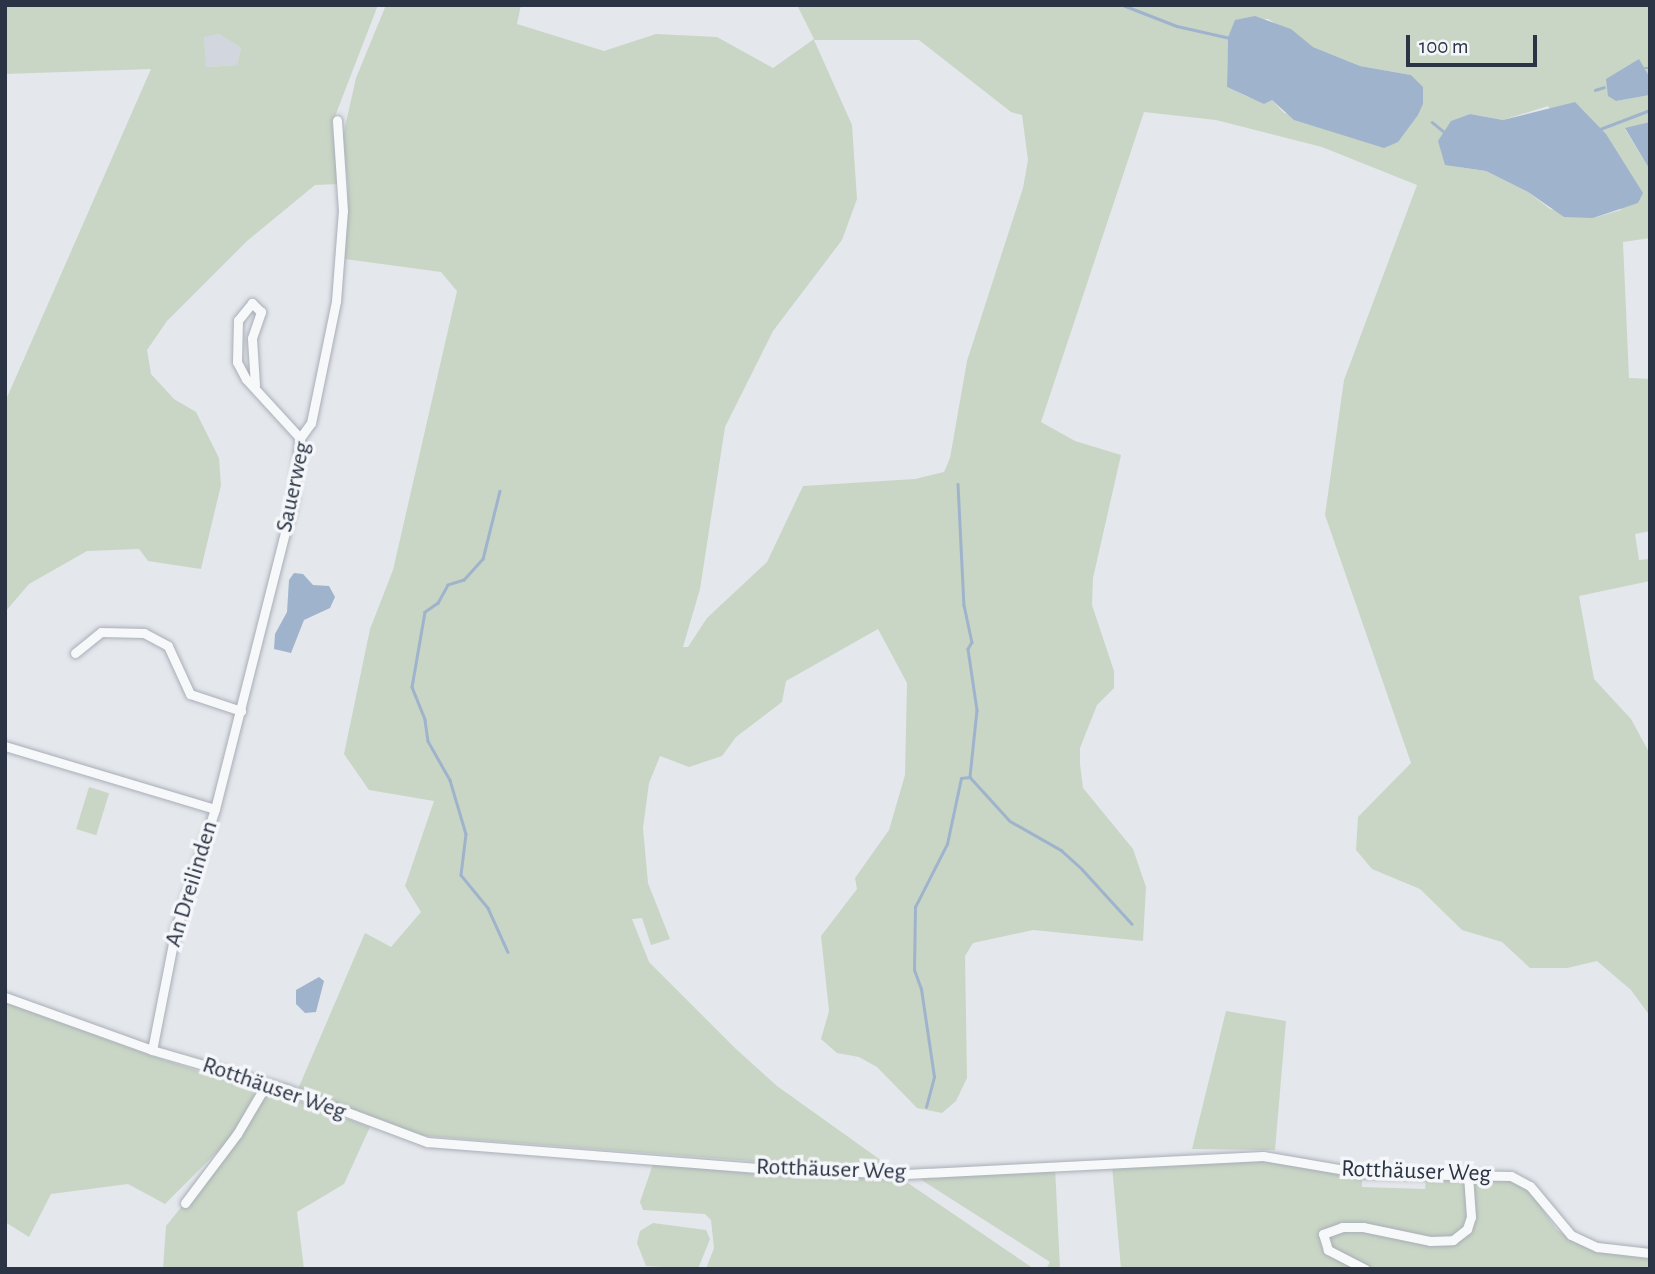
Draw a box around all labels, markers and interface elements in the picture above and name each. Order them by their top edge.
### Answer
scale bar [1410,21,1541,65]
text: 100 m [1419,36,1469,57]
street label: Sauerweg [270,439,318,535]
street label: An Dreilinden [159,818,225,950]
street label: Rotthäuser Weg [198,1051,350,1127]
street label: Rotthäuser Weg [756,1153,906,1187]
street label: Rotthäuser Weg [1341,1155,1491,1189]

